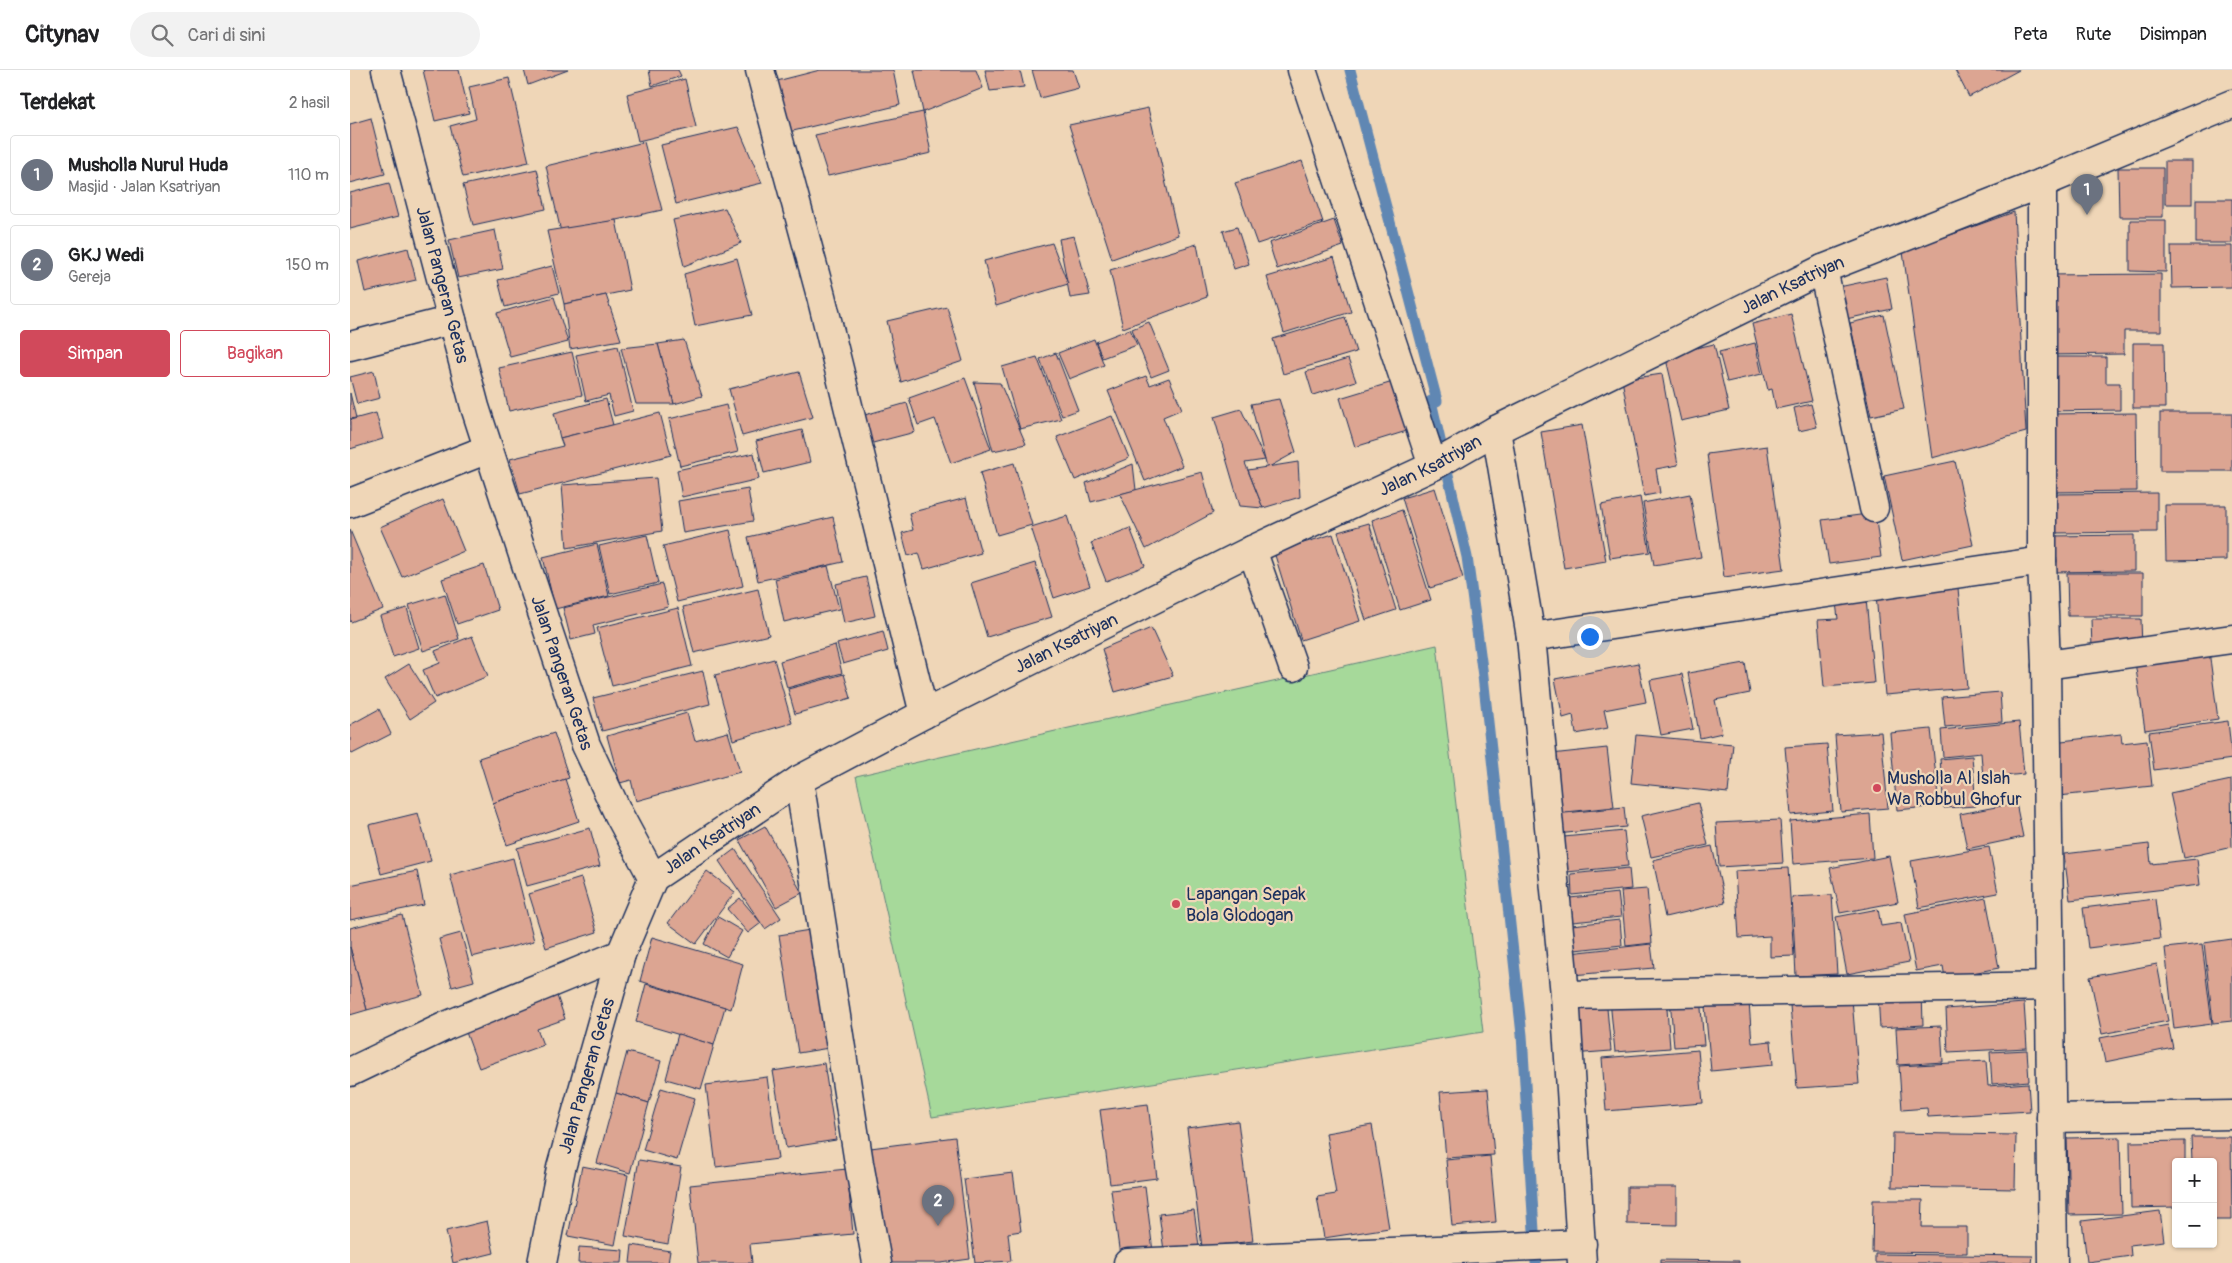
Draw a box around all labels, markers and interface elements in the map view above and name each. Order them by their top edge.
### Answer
search box [130,12,480,57]
text: Citynav [25,20,100,49]
icon: search [148,21,176,49]
text: Cari di sini [188,23,265,47]
text: Peta [2013,23,2048,46]
text: Rute [2076,23,2111,46]
text: Disimpan [2139,23,2207,46]
text: Terdekat [20,89,95,116]
text: 2 hasil [289,93,330,113]
text: Musholla Nurul Huda [68,153,228,177]
text: 1 [34,165,40,185]
text: 110 m [288,165,329,185]
pin: 1 [2071,174,2103,215]
text: Masjid · Jalan Ksatriyan [68,177,221,197]
street label: Jalan Pangeran Getas [411,204,474,366]
text: GKJ Wedi [68,243,144,267]
street label: Jalan Ksatriyan [1736,250,1848,319]
text: 2 [33,255,41,275]
text: 150 m [285,255,329,275]
text: Gereja [68,267,111,287]
button: Simpan [20,330,170,377]
button: Bagikan [180,330,330,377]
street label: Jalan Ksatriyan [1375,429,1485,501]
street label: Jalan Pangeran Getas [526,592,598,754]
street label: Jalan Ksatriyan [1011,608,1122,678]
your location [1577,624,1603,650]
place label: Musholla Al Islah Wa Robbul Ghofur [1887,767,2022,811]
marker: Musholla Al Islah Wa Robbul Ghofur [1871,782,1883,794]
street label: Jalan Ksatriyan [659,797,765,879]
place label: Lapangan Sepak Bola Glodogan [1186,883,1306,927]
marker: Lapangan Sepak Bola Glodogan [1170,898,1182,910]
street label: Jalan Pangeran Getas [554,995,620,1157]
map controls [2172,1158,2217,1248]
button: + [2172,1158,2217,1203]
pin: 2 [922,1185,954,1226]
button: − [2172,1203,2217,1248]

